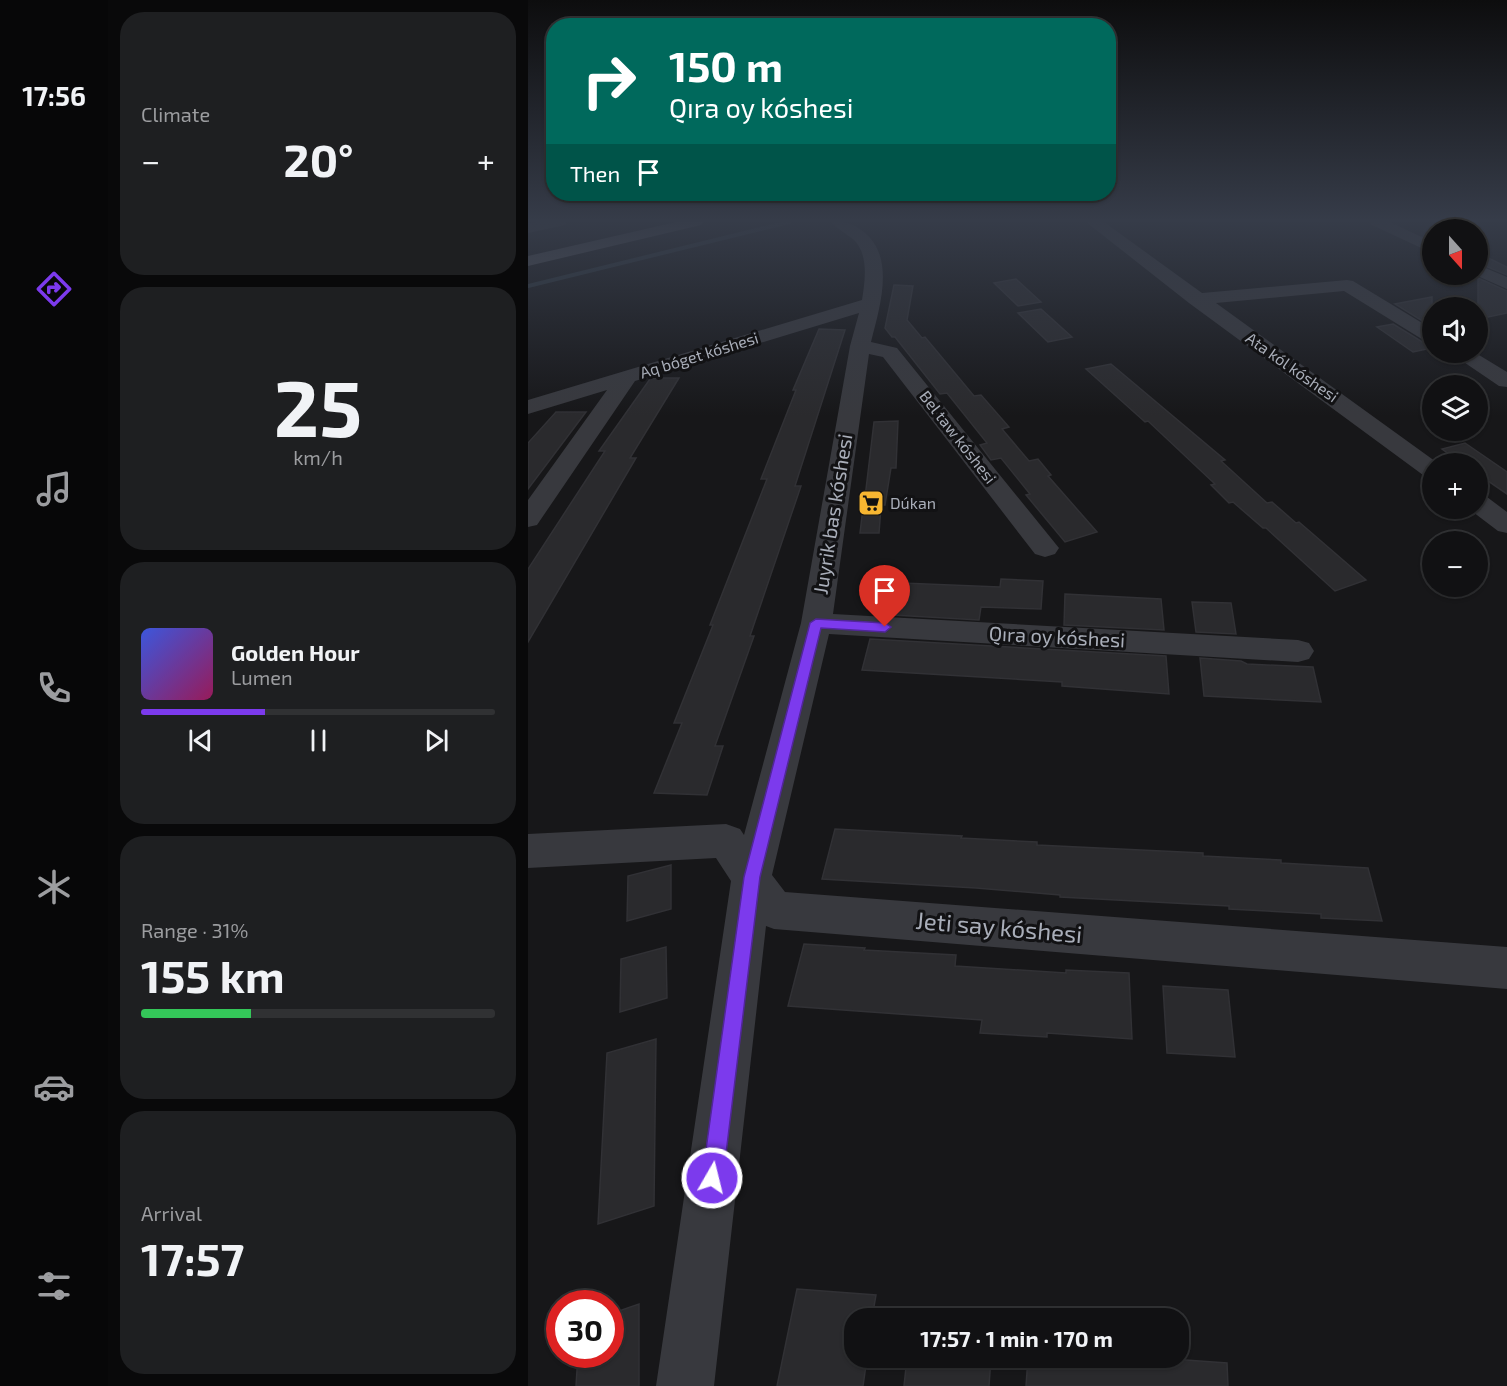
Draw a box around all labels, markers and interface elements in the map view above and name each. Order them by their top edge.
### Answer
text: 150 m [669,40,783,90]
icon: right [570,42,648,120]
text: 17:56 [22,79,86,111]
text: Qıra oy kóshesi [669,91,853,123]
text: Climate [141,102,210,126]
text: 20° [284,132,354,186]
text: − [141,140,160,180]
text: + [477,140,495,180]
icon: arrive [632,156,665,189]
text: Then [570,160,620,186]
north arrow [1422,219,1488,285]
map controls [1422,219,1488,597]
icon: directions [33,268,75,310]
button: sound [1422,297,1488,363]
street label: Aq bóget kóshesi [637,327,760,382]
street label: Ata kól kóshesi [1243,328,1342,405]
text: 25 [274,359,362,453]
button: layers [1422,375,1488,441]
street label: Bel taw kóshesi [916,386,1001,487]
street label: Juyrik bas kóshesi [807,432,857,596]
text: km/h [293,445,343,469]
button: + [1422,453,1488,519]
icon: music [33,468,75,510]
supermarket icon: Dúkan [856,488,886,518]
place label: Dúkan [890,493,936,512]
button: − [1422,531,1488,597]
pin [859,565,910,627]
icon: arrive [868,574,901,607]
street label: Qıra oy kóshesi [988,620,1126,652]
text: Golden Hour [231,639,360,665]
text: Lumen [231,665,293,689]
icon: phone [33,667,75,709]
icon: previous [184,724,217,757]
icon: pause [302,724,335,757]
icon: next [420,724,453,757]
icon: climate [33,866,75,908]
street label: Jeti say kóshesi [915,905,1084,948]
text: Range · 31% [141,918,248,942]
text: 155 km [141,948,285,1002]
icon: car [33,1066,75,1108]
position arrow [680,1146,744,1210]
text: Arrival [141,1201,202,1225]
text: 17:57 [141,1231,244,1285]
icon: filters [33,1265,75,1307]
speed limit sign: 30 [546,1290,624,1368]
text: 17:57 · 1 min · 170 m [920,1325,1113,1351]

